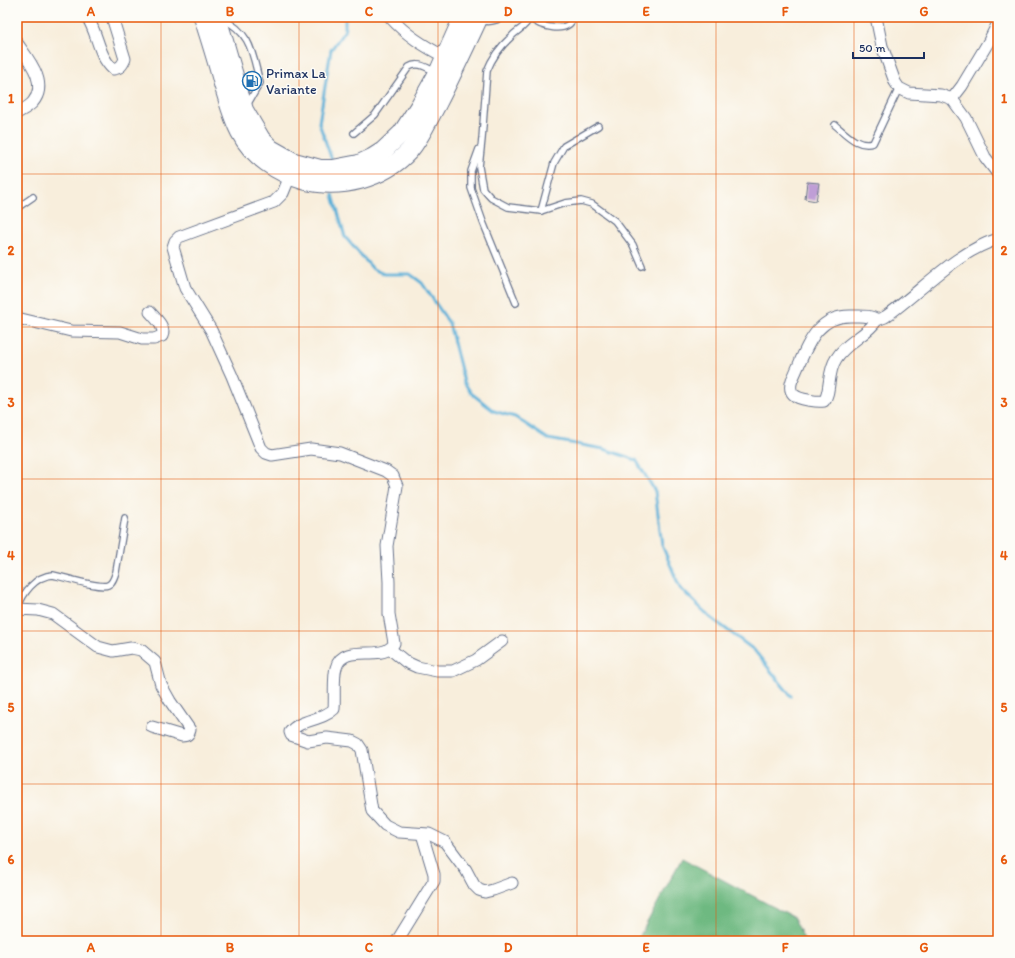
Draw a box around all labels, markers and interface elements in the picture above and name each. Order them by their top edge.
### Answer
text: A [86,4,96,19]
text: B [226,4,235,19]
text: C [365,4,374,19]
text: D [504,4,513,19]
text: E [642,4,650,19]
text: F [782,4,789,19]
text: G [920,4,929,19]
scale bar [853,34,924,60]
text: 50 m [859,41,885,55]
place label: Primax La Variante [266,65,326,98]
fuel station icon: Primax La Variante [241,70,263,92]
text: 1 [8,91,14,106]
text: 1 [1001,91,1007,106]
text: 2 [8,243,15,258]
text: 2 [1001,243,1008,258]
text: 3 [7,395,15,410]
text: 3 [1000,395,1008,410]
text: 4 [7,548,15,563]
text: 4 [1000,548,1008,563]
text: 5 [8,700,15,715]
text: 5 [1001,700,1008,715]
text: 6 [8,852,15,867]
text: 6 [1001,852,1008,867]
text: A [86,940,96,955]
text: B [226,940,235,955]
text: C [365,940,374,955]
text: D [504,940,513,955]
text: E [642,940,650,955]
text: F [782,940,789,955]
text: G [920,940,929,955]

